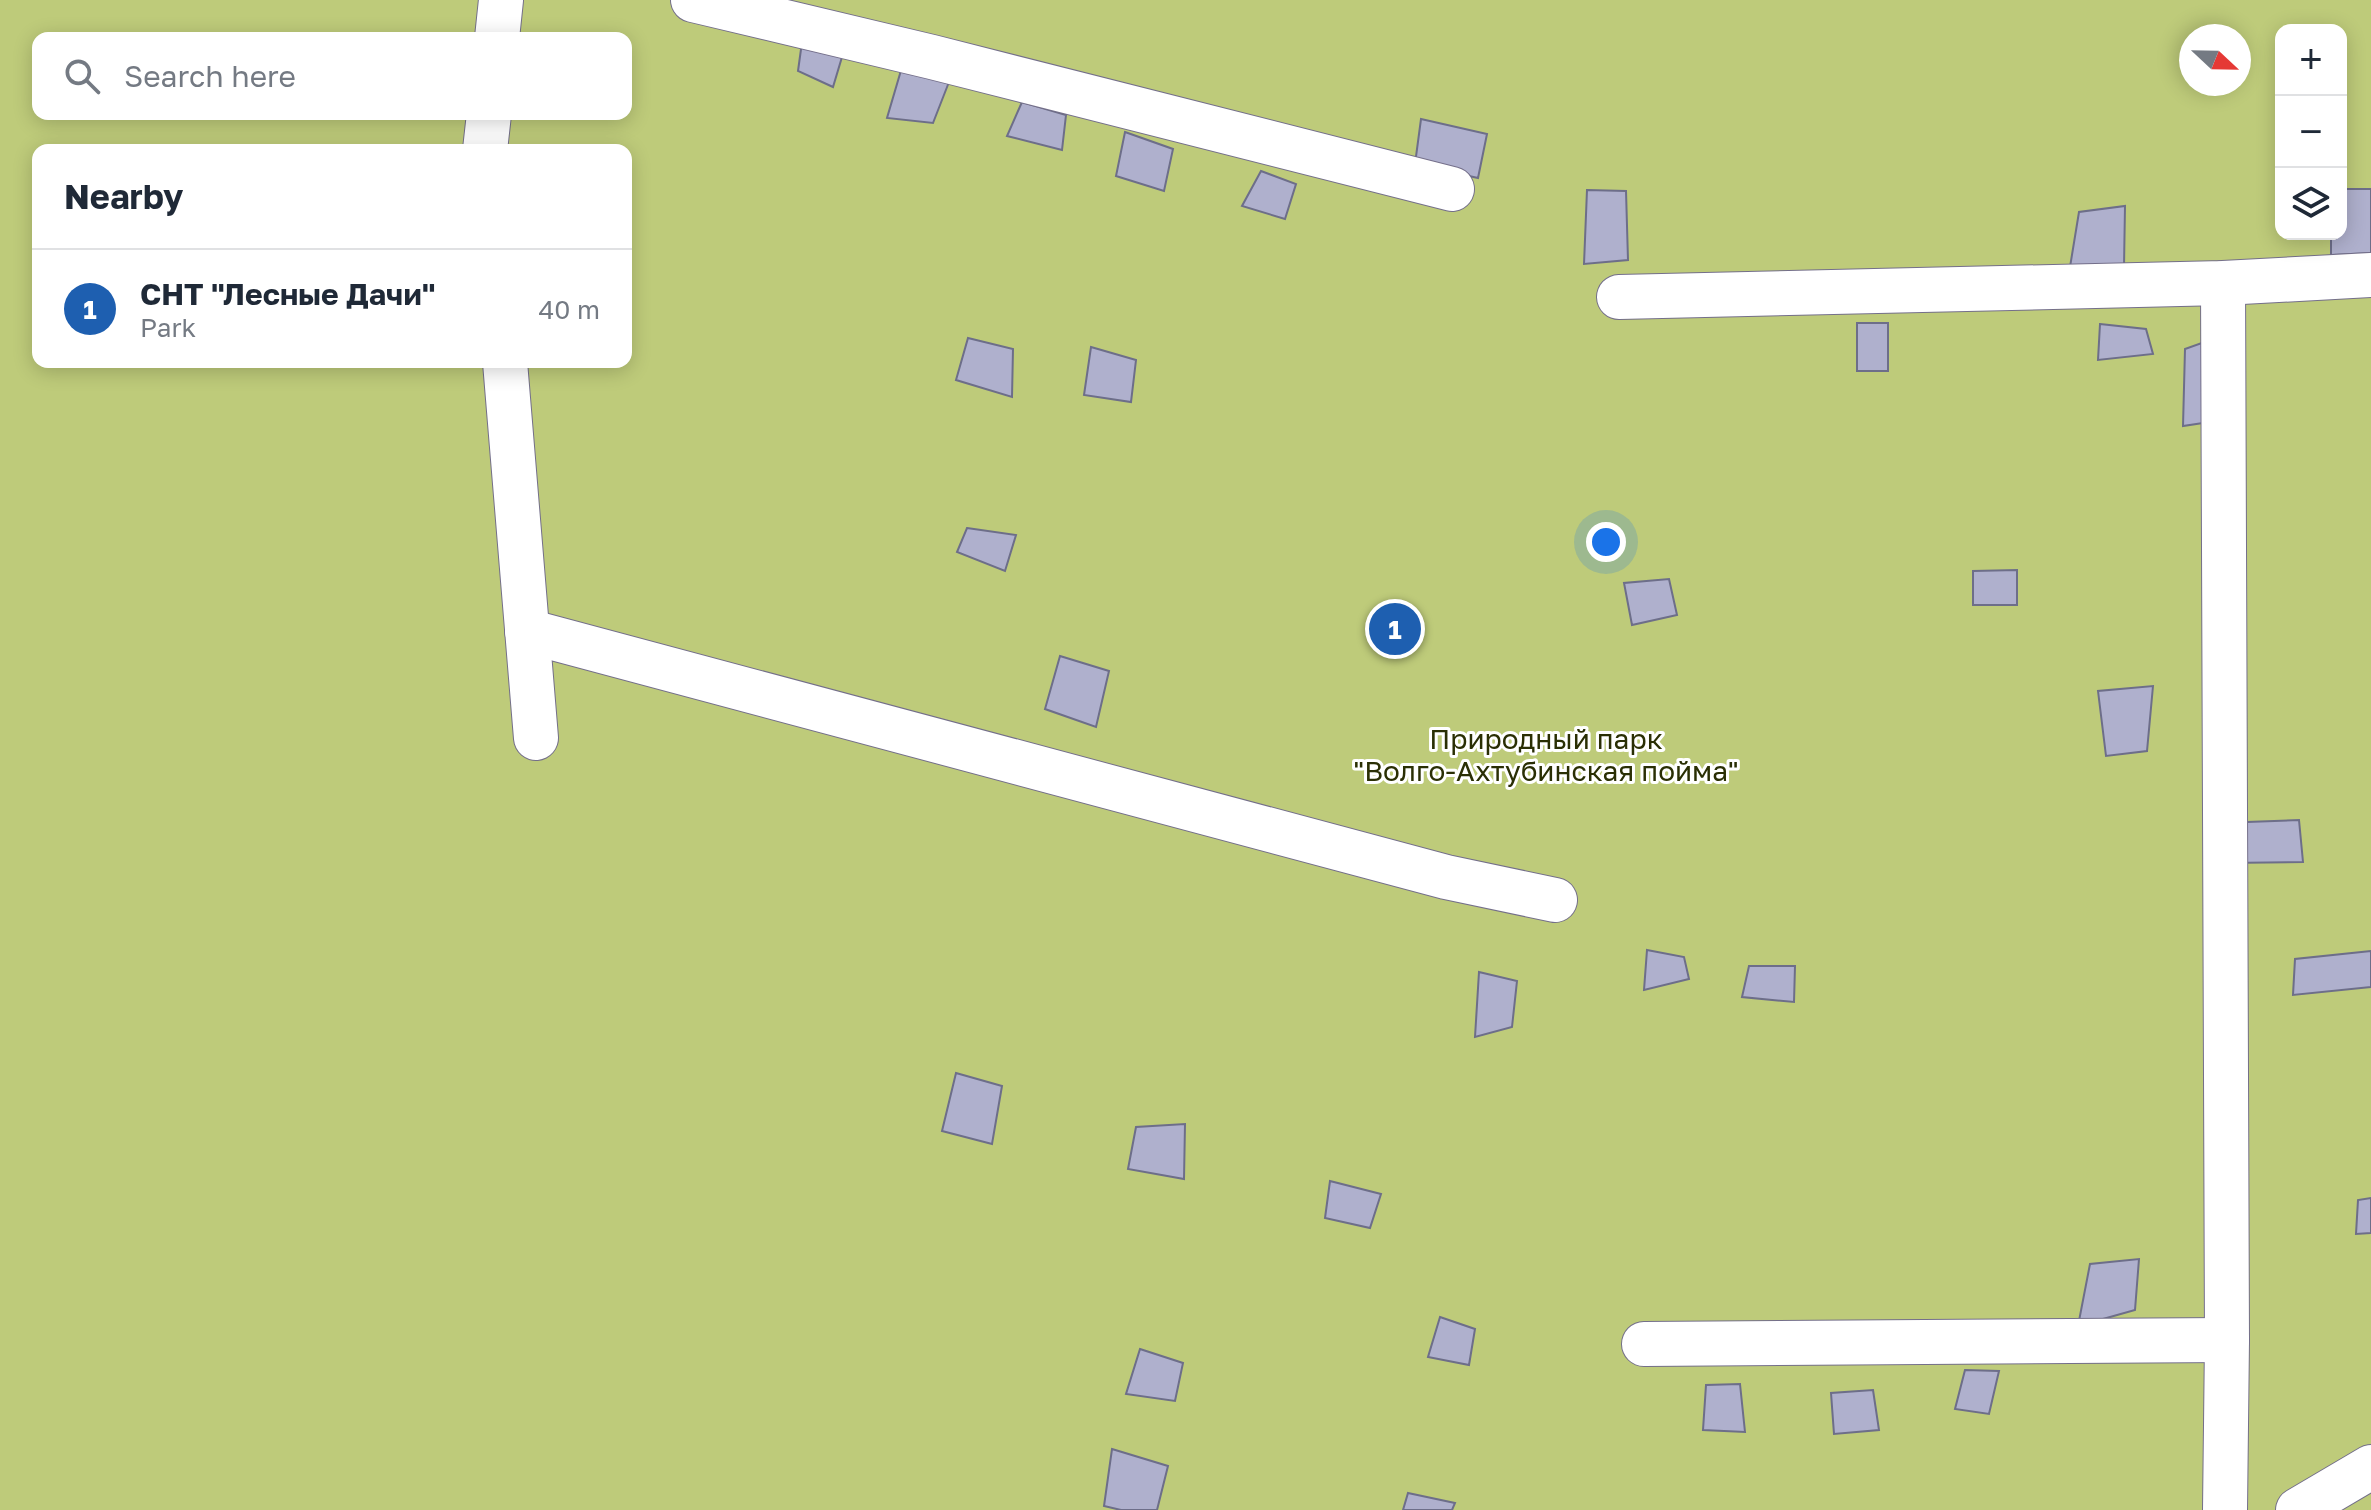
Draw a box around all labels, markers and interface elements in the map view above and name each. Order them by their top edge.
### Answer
north arrow [2179,24,2251,96]
map controls [2275,24,2347,240]
button: + [2275,24,2347,96]
search box [32,32,632,120]
icon: search [60,54,104,98]
text: Search here [124,58,296,94]
button: − [2275,96,2347,168]
button: layers [2275,168,2347,240]
text: Nearby [64,176,184,216]
text: СНТ "Лесные Дачи" [140,276,436,312]
text: 1 [83,294,97,325]
text: 40 m [539,294,600,325]
text: Park [140,312,196,343]
your location [1586,522,1626,562]
pin: 1 [1369,599,1421,659]
park label: Природный парк "Волго-Ахтубинская пойма" [1353,722,1739,787]

